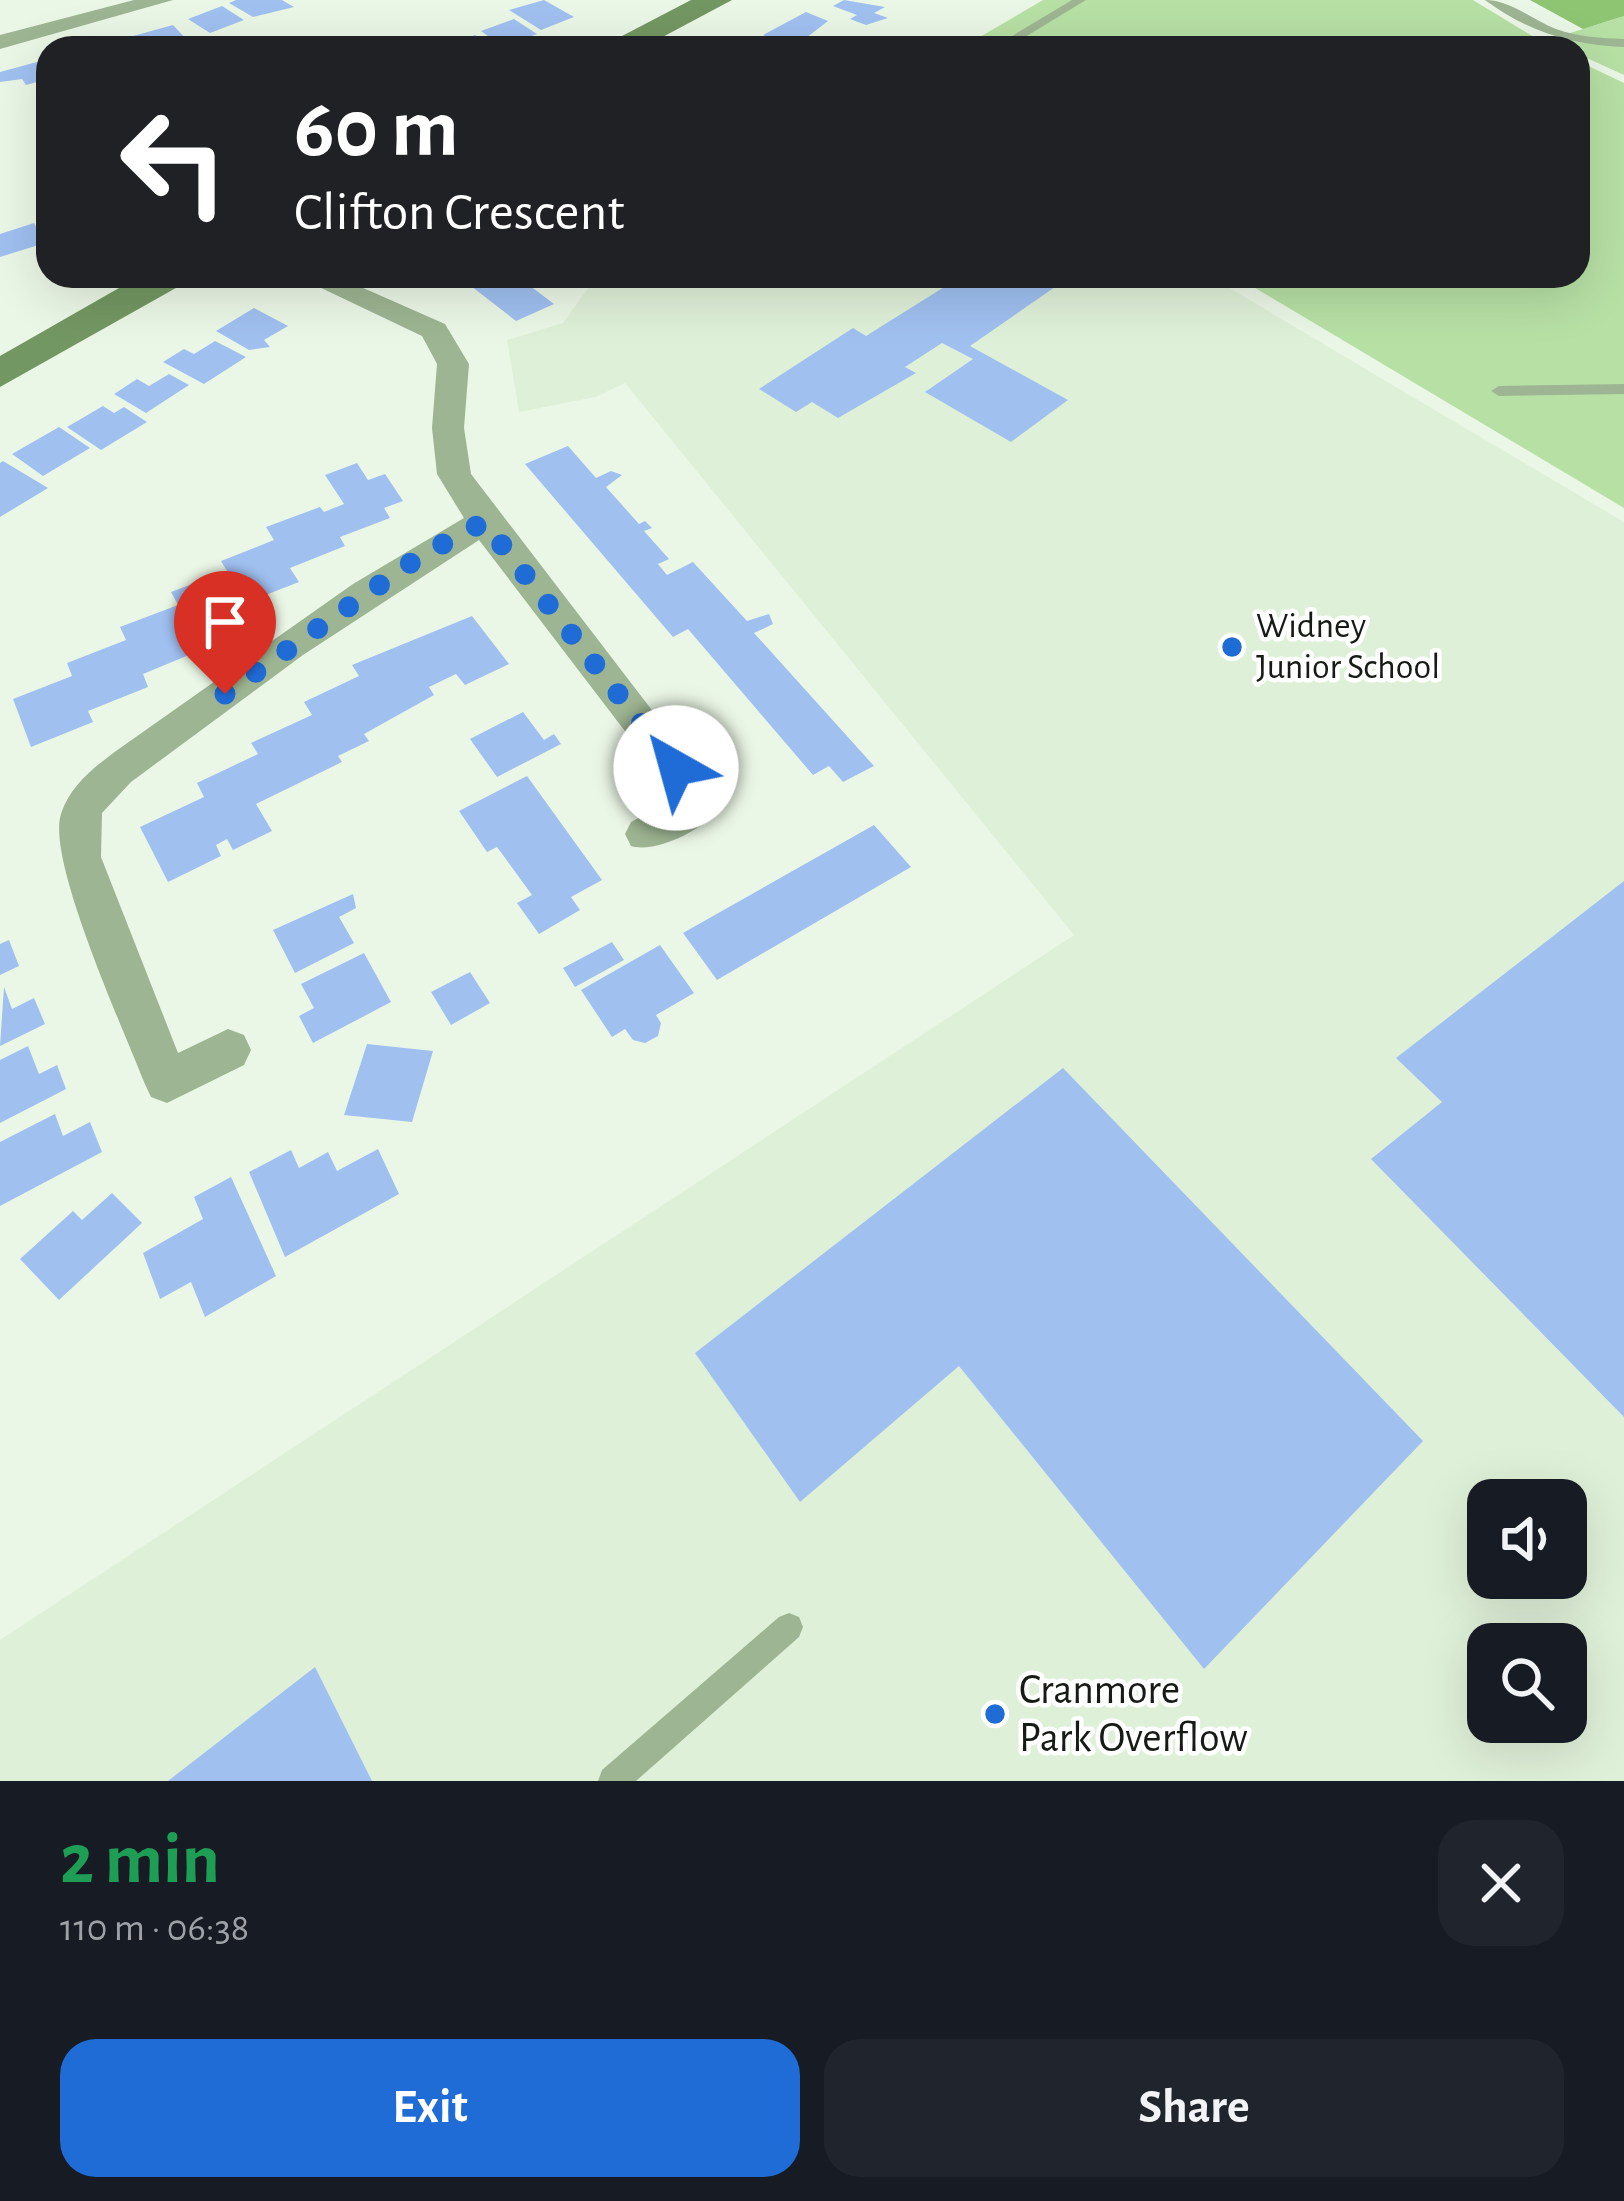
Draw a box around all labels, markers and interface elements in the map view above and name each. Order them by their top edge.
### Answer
icon: left [96,84,252,240]
text: 60 m [294,88,459,172]
text: Clifton Crescent [294,186,625,240]
pin [174,571,276,694]
icon: arrive [192,589,258,655]
place label: Widney Junior School [1256,608,1440,685]
marker: Widney Junior School [1219,634,1245,660]
position arrow [613,705,739,831]
map controls [1467,1479,1587,1743]
button: sound [1467,1479,1587,1599]
button: search [1467,1623,1587,1743]
place label: Cranmore Park Overflow [1019,1669,1247,1759]
marker: Cranmore Park Overflow [982,1701,1008,1727]
button: close [1438,1820,1564,1946]
text: 2 min [60,1824,220,1896]
text: 110 m · 06:38 [60,1909,249,1948]
button: Exit [60,2039,800,2177]
button: Share [824,2039,1564,2177]

